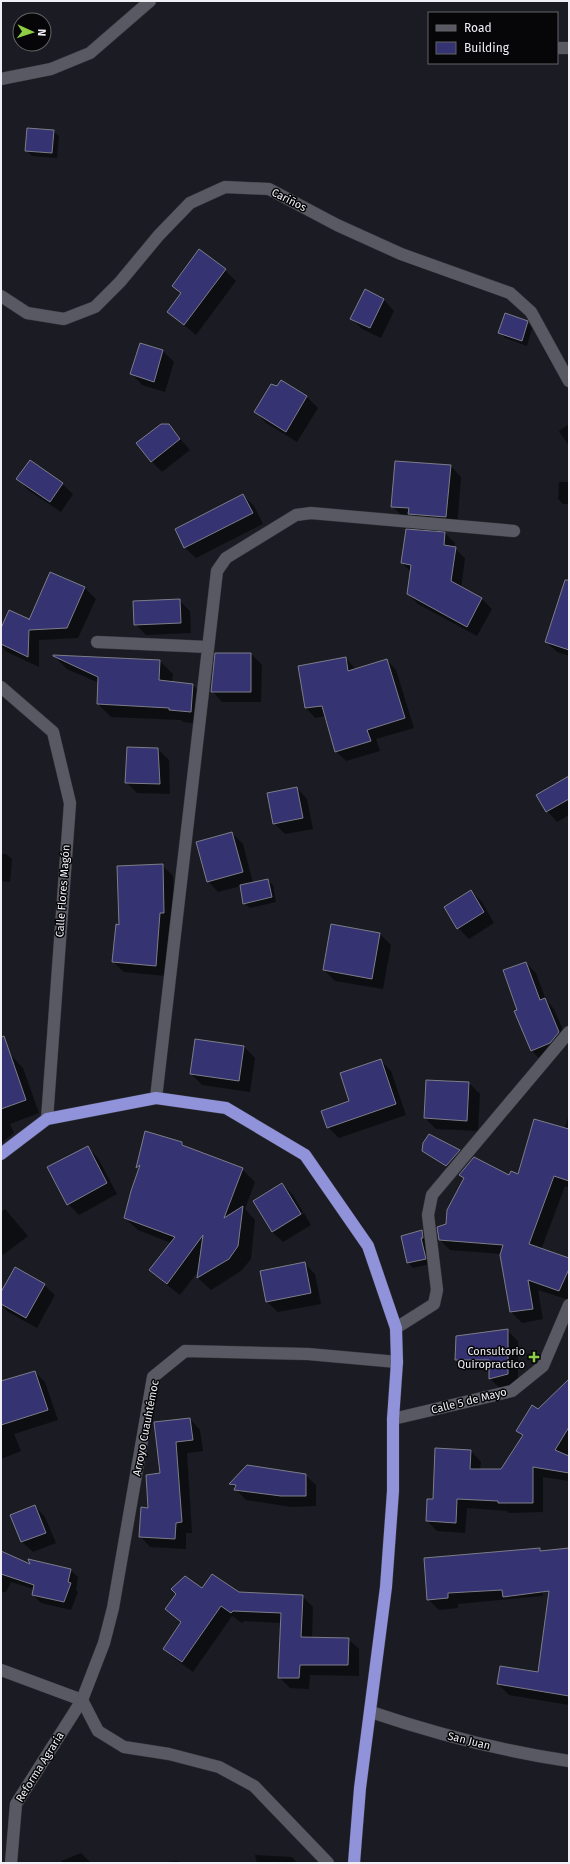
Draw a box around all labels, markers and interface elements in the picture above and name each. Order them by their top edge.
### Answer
north arrow [12,12,52,52]
legend [428,12,558,64]
text: Road [464,21,492,35]
text: N [35,29,48,36]
text: Building [464,41,510,55]
street label: Cariños [269,186,309,214]
street label: Calle Flores Magón [53,844,73,938]
place label: Consultorio Quiropractico [457,1345,525,1371]
marker: Consultorio Quiropractico [528,1351,540,1363]
street label: Arroyo Cuauhtémoc [130,1379,162,1477]
street label: Calle 5 de Mayo [430,1385,508,1417]
street label: San Juan [446,1729,492,1753]
street label: Reforma Agraria [13,1730,67,1804]

